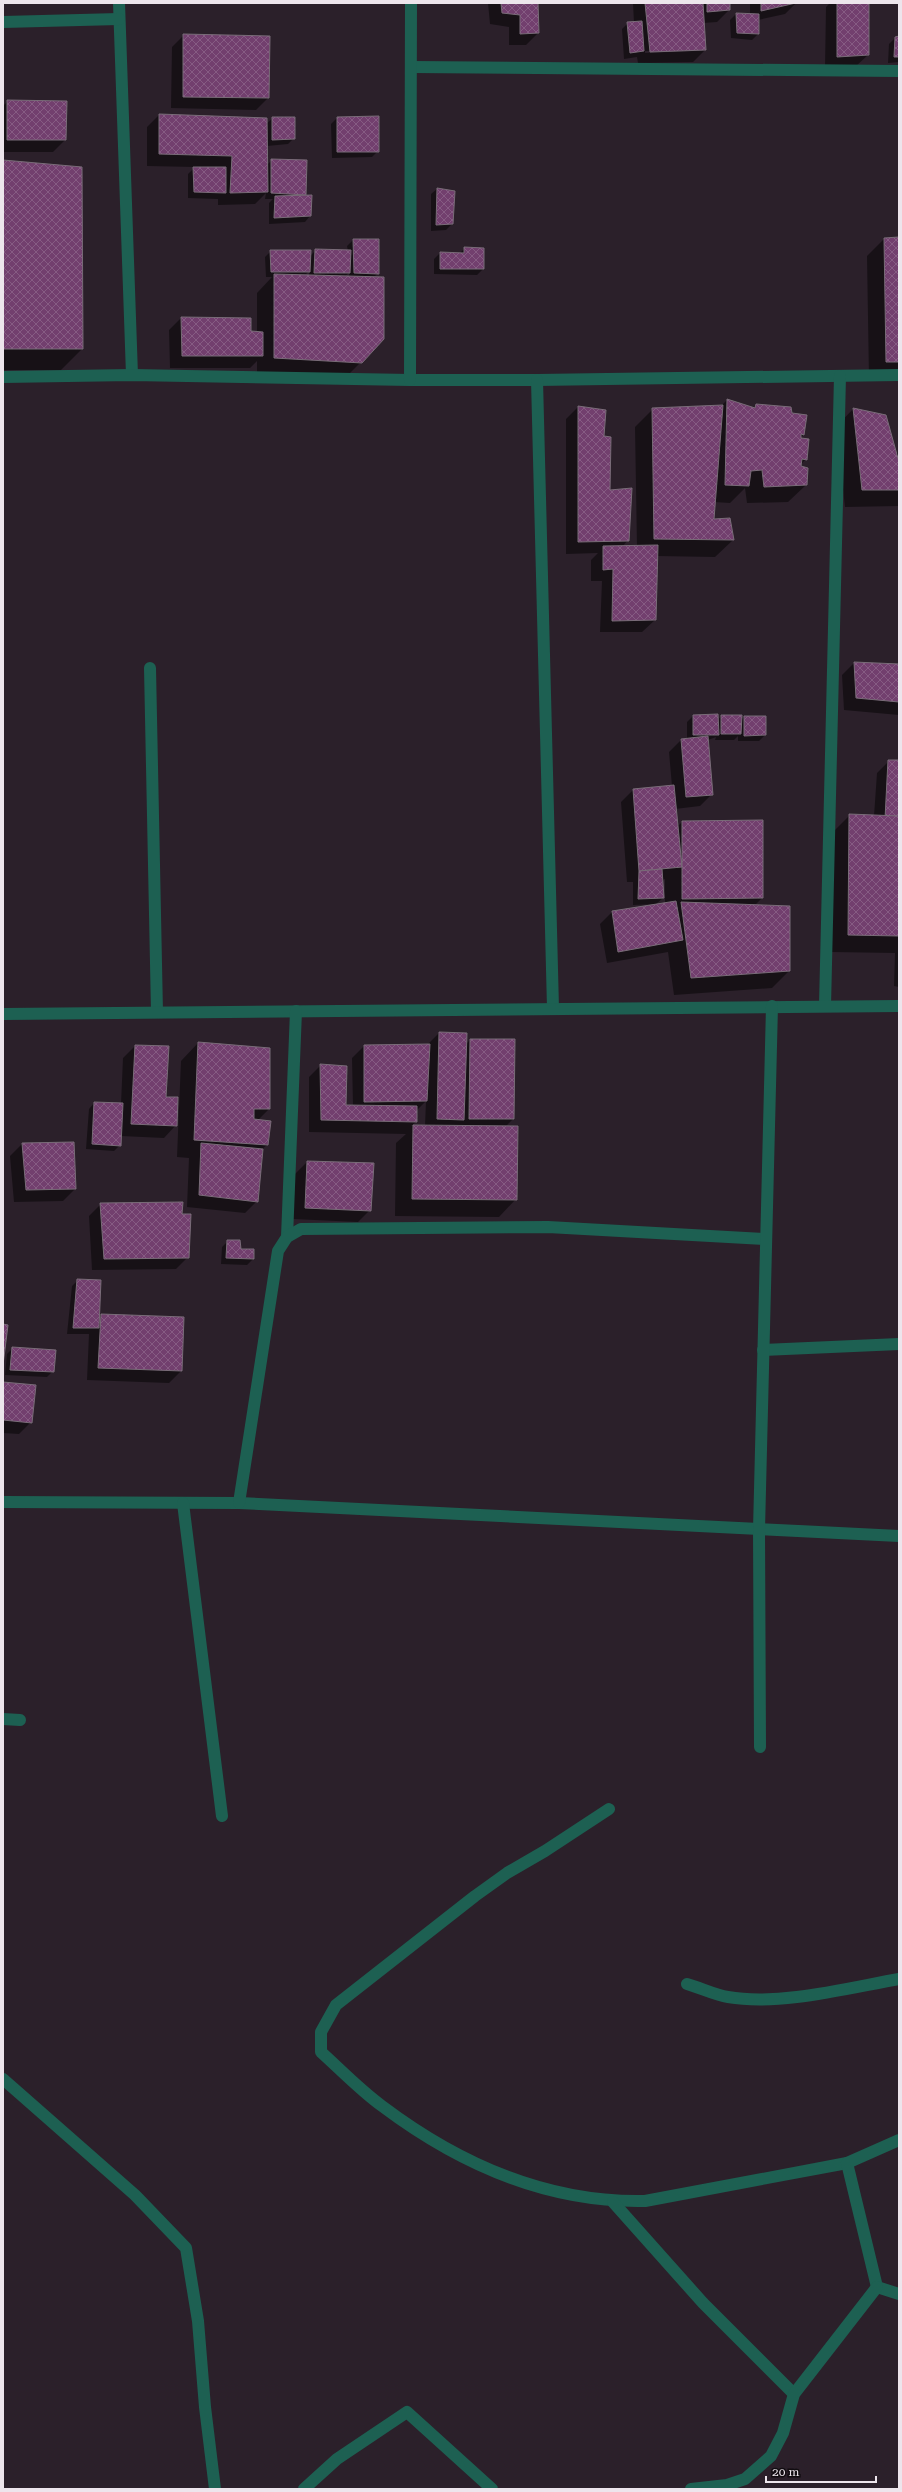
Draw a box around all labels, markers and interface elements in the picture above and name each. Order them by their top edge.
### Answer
scale bar [766,2458,876,2484]
text: 20 m [772,2465,799,2479]

